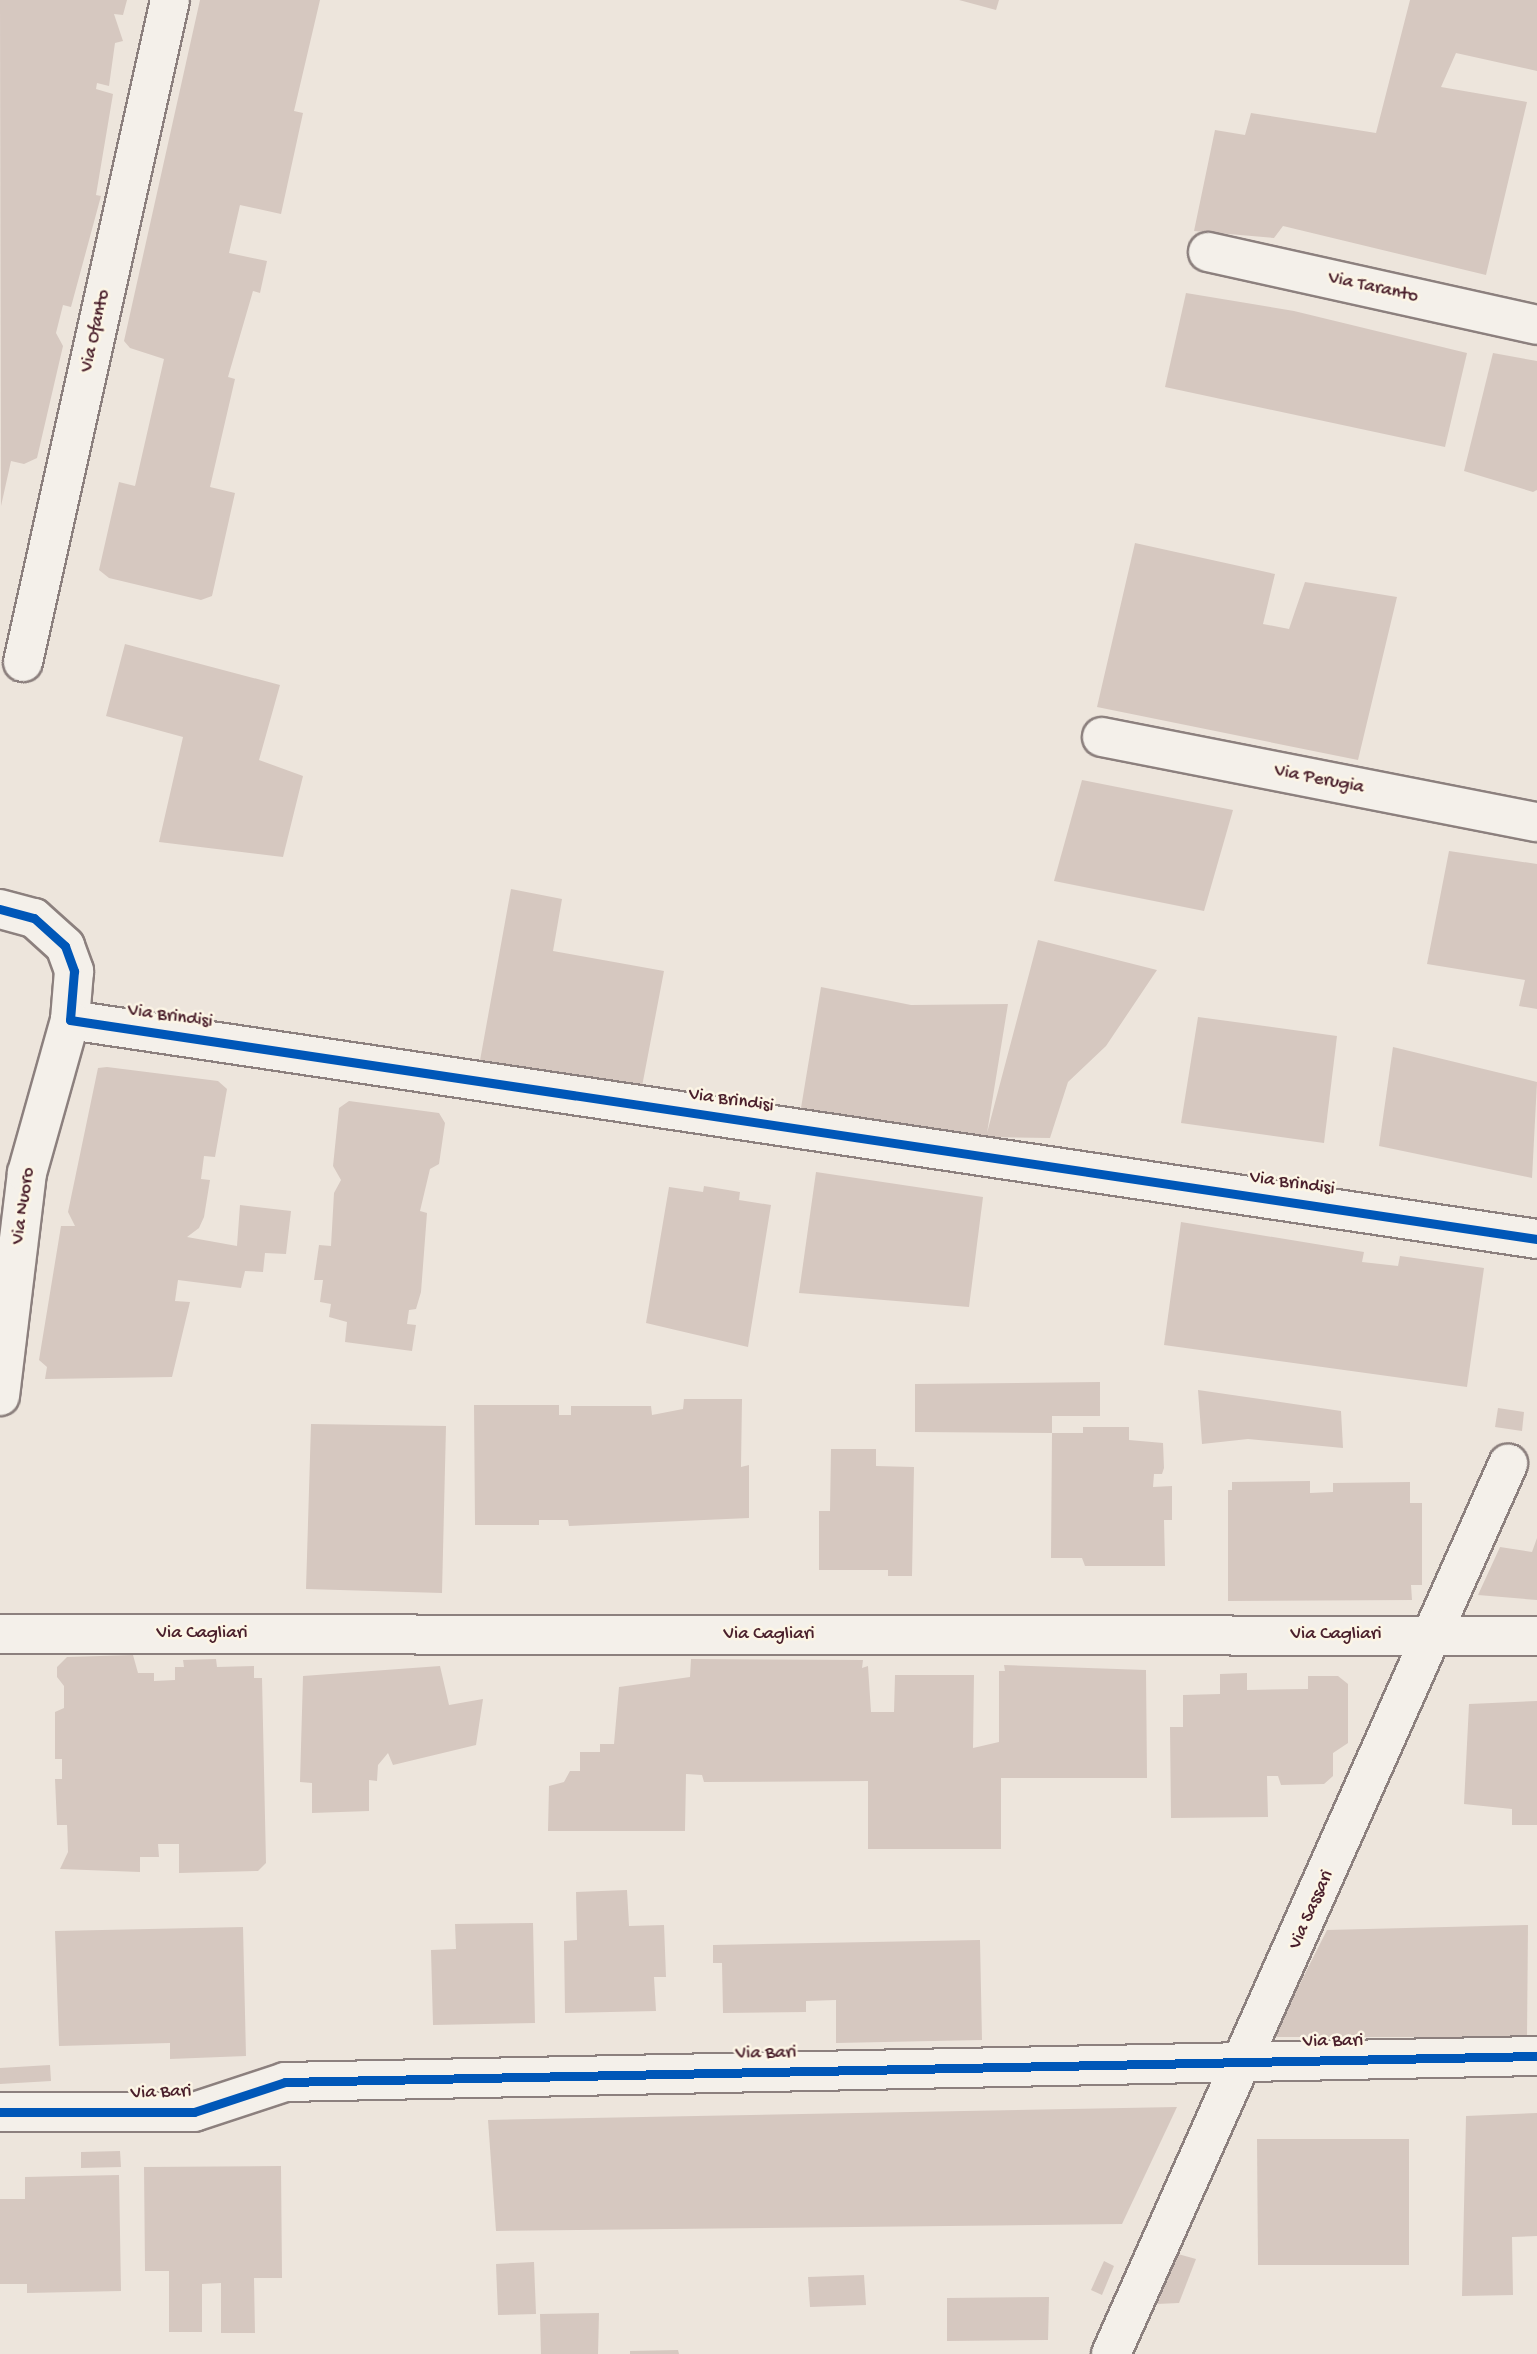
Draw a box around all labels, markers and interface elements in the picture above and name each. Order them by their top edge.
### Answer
street label: Via Taranto [1326,267,1420,309]
street label: Via Ofanto [76,287,116,375]
street label: Via Perugia [1272,760,1366,800]
street label: Via Brindisi [126,1000,214,1034]
street label: Via Brindisi [687,1084,775,1118]
street label: Via Nuoro [7,1166,41,1246]
street label: Via Brindisi [1248,1167,1336,1201]
street label: Via Cagliari [156,1623,248,1645]
street label: Via Cagliari [723,1624,815,1646]
street label: Via Cagliari [1290,1624,1382,1646]
street label: Via Sassari [1284,1867,1340,1953]
street label: Via Bari [1302,2030,1364,2054]
street label: Via Bari [735,2042,797,2066]
street label: Via Bari [130,2081,192,2105]

